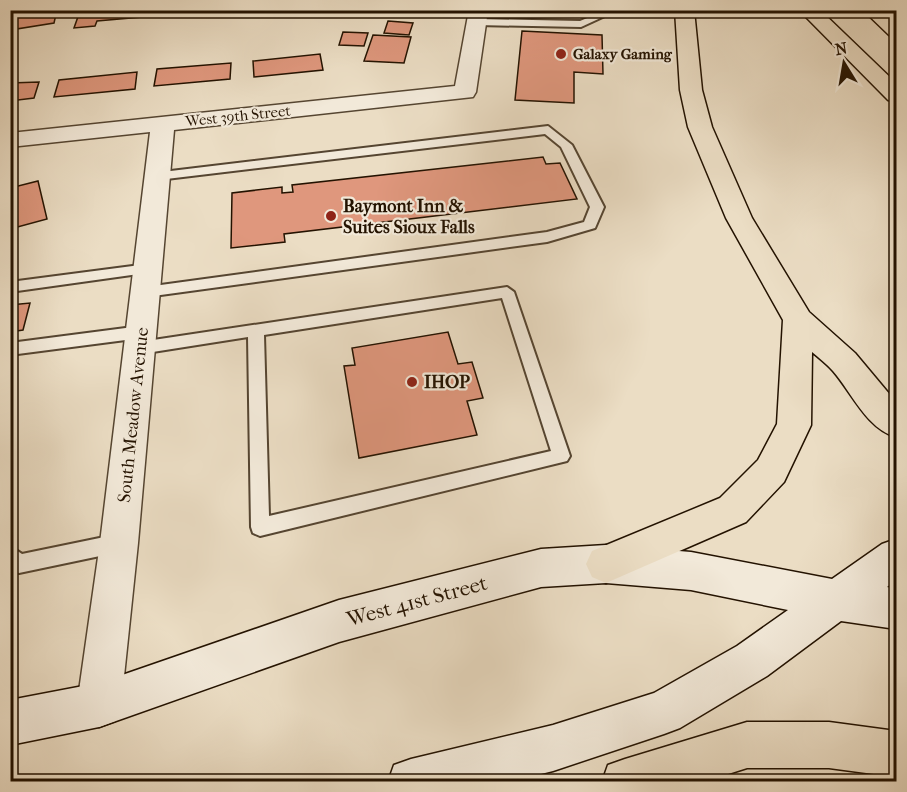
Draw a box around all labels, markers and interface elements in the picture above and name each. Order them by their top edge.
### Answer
north arrow [814,33,874,93]
text: N [833,38,850,59]
place label: Galaxy Gaming [573,45,673,63]
marker: Galaxy Gaming [554,47,568,61]
street label: West 39th Street [183,101,292,131]
place label: Baymont Inn & Suites Sioux Falls [343,196,475,238]
marker: Baymont Inn & Suites Sioux Falls [324,209,338,223]
street label: South Meadow Avenue [114,326,153,504]
place label: IHOP [424,372,470,393]
marker: IHOP [405,375,419,389]
street label: West 41st Street [343,571,490,632]

